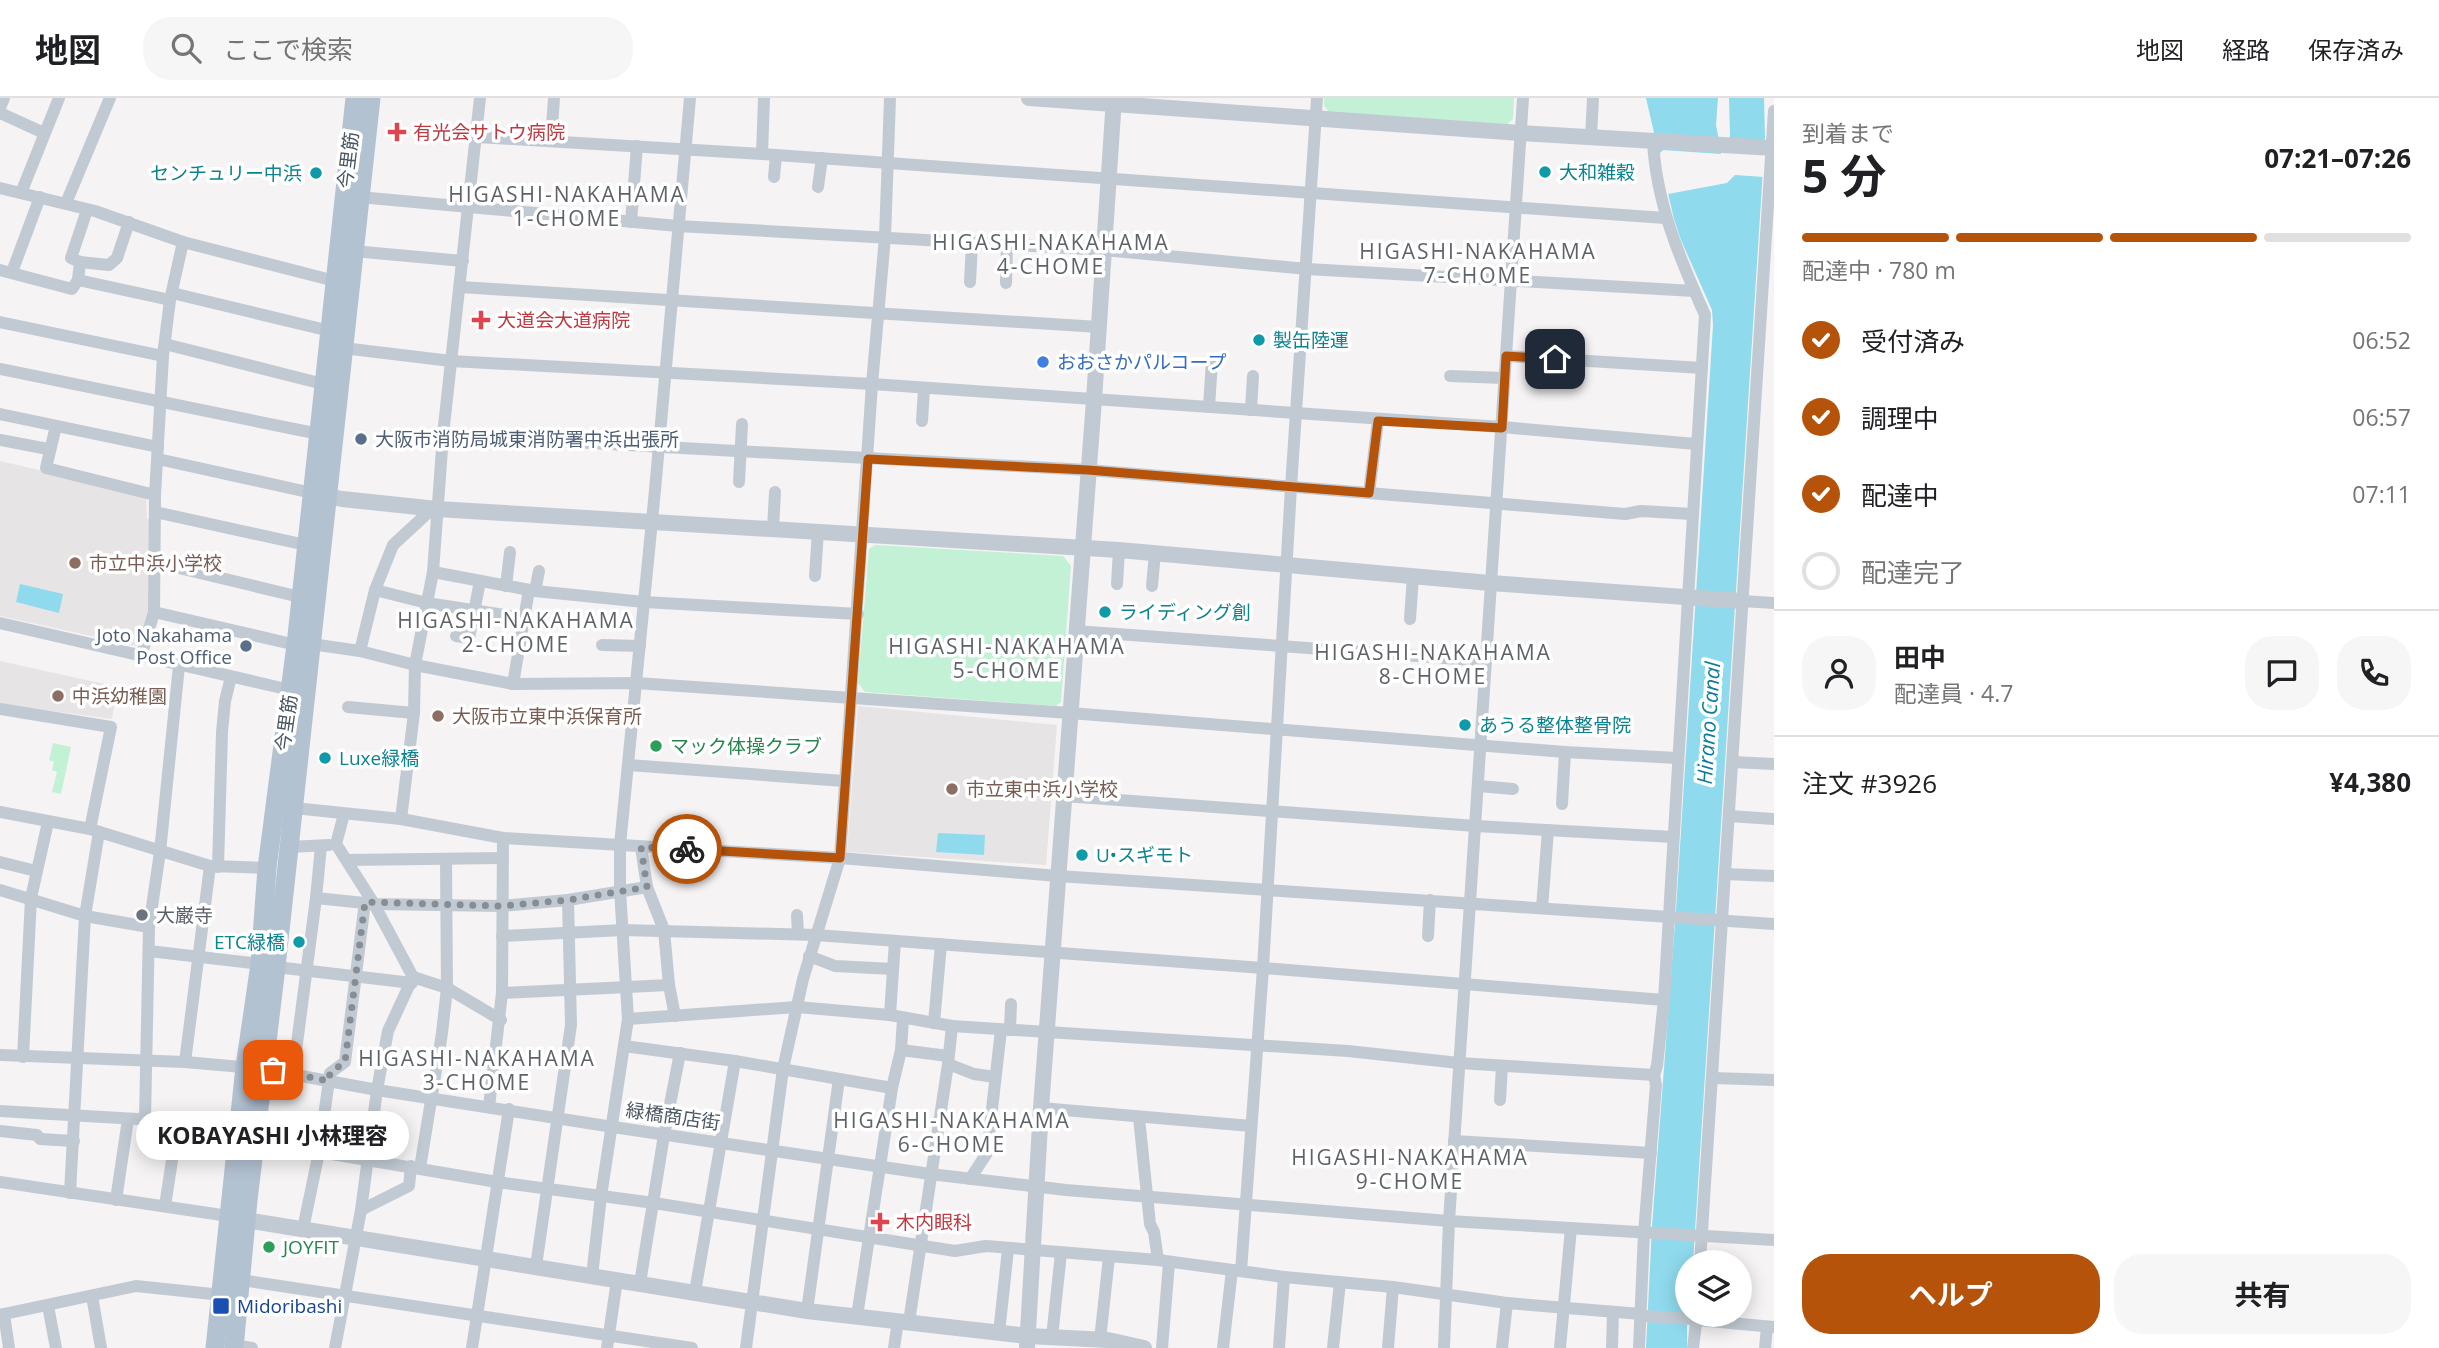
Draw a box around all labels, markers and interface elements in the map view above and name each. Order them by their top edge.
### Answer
search box [143,17,633,80]
text: 地図 [35,27,101,72]
icon: search [167,29,205,67]
text: ここで検索 [223,31,353,67]
text: 地図 [2136,33,2184,66]
text: 経路 [2222,33,2270,66]
text: 保存済み [2308,33,2404,66]
text: 到着まで [1802,117,1894,149]
place label: 有光会サトウ病院 [413,119,565,145]
marker: 有光会サトウ病院 [387,122,407,142]
street label: 今里筋 [332,130,364,190]
text: 07:21–07:26 [2264,140,2411,176]
text: 5 分 [1802,144,1886,206]
place label: 大和雑穀 [1559,159,1635,185]
place label: センチュリー中浜 [150,160,302,186]
marker: 大和雑穀 [1537,164,1553,180]
marker: センチュリー中浜 [308,165,324,181]
district label: HIGASHI-NAKAHAMA 1-CHOME [448,180,686,232]
district label: HIGASHI-NAKAHAMA 4-CHOME [932,228,1170,280]
district label: HIGASHI-NAKAHAMA 7-CHOME [1359,237,1597,289]
text: 配達中 · 780 m [1802,254,1956,286]
place label: 大道会大道病院 [497,307,630,333]
marker: 大道会大道病院 [471,310,491,330]
icon: check [1802,321,1840,359]
text: 受付済み [1861,323,1965,359]
text: 06:52 [2352,324,2411,356]
place label: 製缶陸運 [1273,327,1349,353]
pin [1525,329,1585,389]
marker: 製缶陸運 [1251,332,1267,348]
icon: home [1536,340,1574,378]
place label: おおさかパルコープ [1057,349,1226,375]
marker: おおさかパルコープ [1035,354,1051,370]
icon: check [1802,398,1840,436]
text: 調理中 [1861,400,1939,436]
text: 06:57 [2352,401,2411,433]
place label: 大阪市消防局城東消防署中浜出張所 [375,426,679,452]
marker: 大阪市消防局城東消防署中浜出張所 [353,431,369,447]
icon: check [1802,475,1840,513]
text: 配達中 [1861,477,1939,513]
text: 07:11 [2352,478,2411,510]
place label: 市立中浜小学校 [89,550,222,576]
text: 配達完了 [1861,554,1965,590]
marker: 市立中浜小学校 [67,555,83,571]
place label: ライディング創 [1119,599,1251,625]
marker: ライディング創 [1097,604,1113,620]
district label: HIGASHI-NAKAHAMA 2-CHOME [397,606,635,658]
place label: Joto Nakahama Post Office [95,622,232,670]
district label: HIGASHI-NAKAHAMA 5-CHOME [888,632,1126,684]
button: person [1802,636,1876,710]
button: chat [2245,636,2319,710]
button: phone [2337,636,2411,710]
marker: Joto Nakahama Post Office [238,638,254,654]
district label: HIGASHI-NAKAHAMA 8-CHOME [1314,638,1552,690]
text: 田中 [1894,639,1946,675]
water label: Hirano Canal [1690,660,1726,785]
text: 配達員 · 4.7 [1894,677,2013,709]
place label: 中浜幼稚園 [72,683,167,709]
marker: 中浜幼稚園 [50,688,66,704]
street label: 今里筋 [269,693,303,753]
place label: 大阪市立東中浜保育所 [452,703,642,729]
marker: 大阪市立東中浜保育所 [430,708,446,724]
place label: あうる整体整骨院 [1479,712,1631,738]
marker: あうる整体整骨院 [1457,717,1473,733]
place label: マック体操クラブ [670,733,822,759]
marker: マック体操クラブ [648,738,664,754]
place label: Luxe緑橋 [339,745,419,771]
marker: Luxe緑橋 [317,750,333,766]
text: ¥4,380 [2329,764,2411,800]
text: 注文 #3926 [1802,765,1937,801]
place label: 市立東中浜小学校 [966,776,1118,802]
marker: 市立東中浜小学校 [944,781,960,797]
courier [652,814,722,884]
icon: bike [668,830,706,868]
place label: U•スギモト [1096,842,1193,868]
marker: U•スギモト [1074,847,1090,863]
place label: 大巌寺 [156,902,213,928]
marker: 大巌寺 [134,907,150,923]
place label: ETC緑橋 [214,929,285,955]
marker: ETC緑橋 [291,934,307,950]
pin [243,1040,303,1100]
district label: HIGASHI-NAKAHAMA 3-CHOME [358,1044,596,1096]
icon: bag [254,1051,292,1089]
street label: 緑橋商店街 [624,1097,722,1135]
district label: HIGASHI-NAKAHAMA 6-CHOME [833,1106,1071,1158]
callout: KOBAYASHI 小林理容 [136,1112,410,1161]
text: KOBAYASHI 小林理容 [157,1119,388,1151]
district label: HIGASHI-NAKAHAMA 9-CHOME [1291,1143,1529,1195]
place label: 木内眼科 [896,1209,972,1235]
marker: 木内眼科 [870,1212,890,1232]
place label: JOYFIT [281,1234,340,1260]
marker: JOYFIT [261,1239,277,1255]
map controls [1675,1250,1752,1327]
button: layers [1675,1250,1752,1327]
button: ヘルプ [1802,1254,2100,1334]
button: 共有 [2114,1254,2411,1334]
place label: Midoribashi [237,1293,342,1319]
marker: Midoribashi [211,1296,231,1316]

